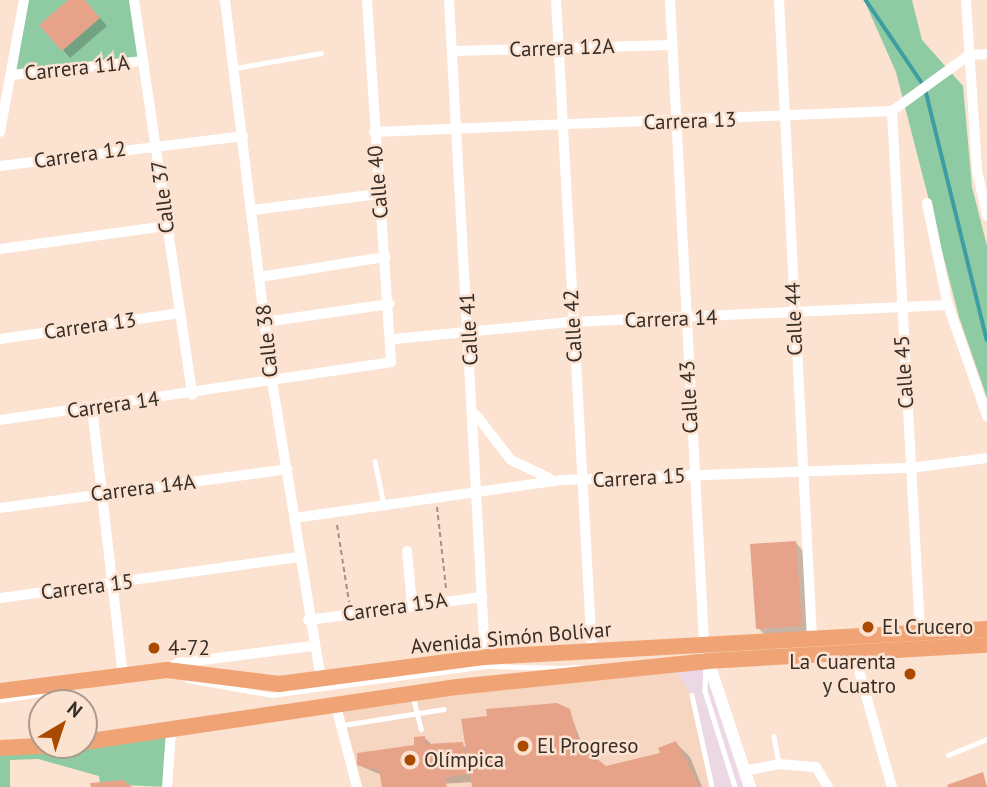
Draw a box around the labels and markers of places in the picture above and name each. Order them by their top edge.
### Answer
place label: El Crucero [882,614,973,640]
marker: El Crucero [860,619,876,635]
place label: 4-72 [168,635,210,661]
marker: 4-72 [146,640,162,656]
place label: La Cuarenta y Cuatro [789,649,896,699]
marker: La Cuarenta y Cuatro [902,666,918,682]
place label: El Progreso [537,733,639,759]
marker: El Progreso [515,738,531,754]
place label: Olímpica [424,747,504,773]
marker: Olímpica [402,752,418,768]

